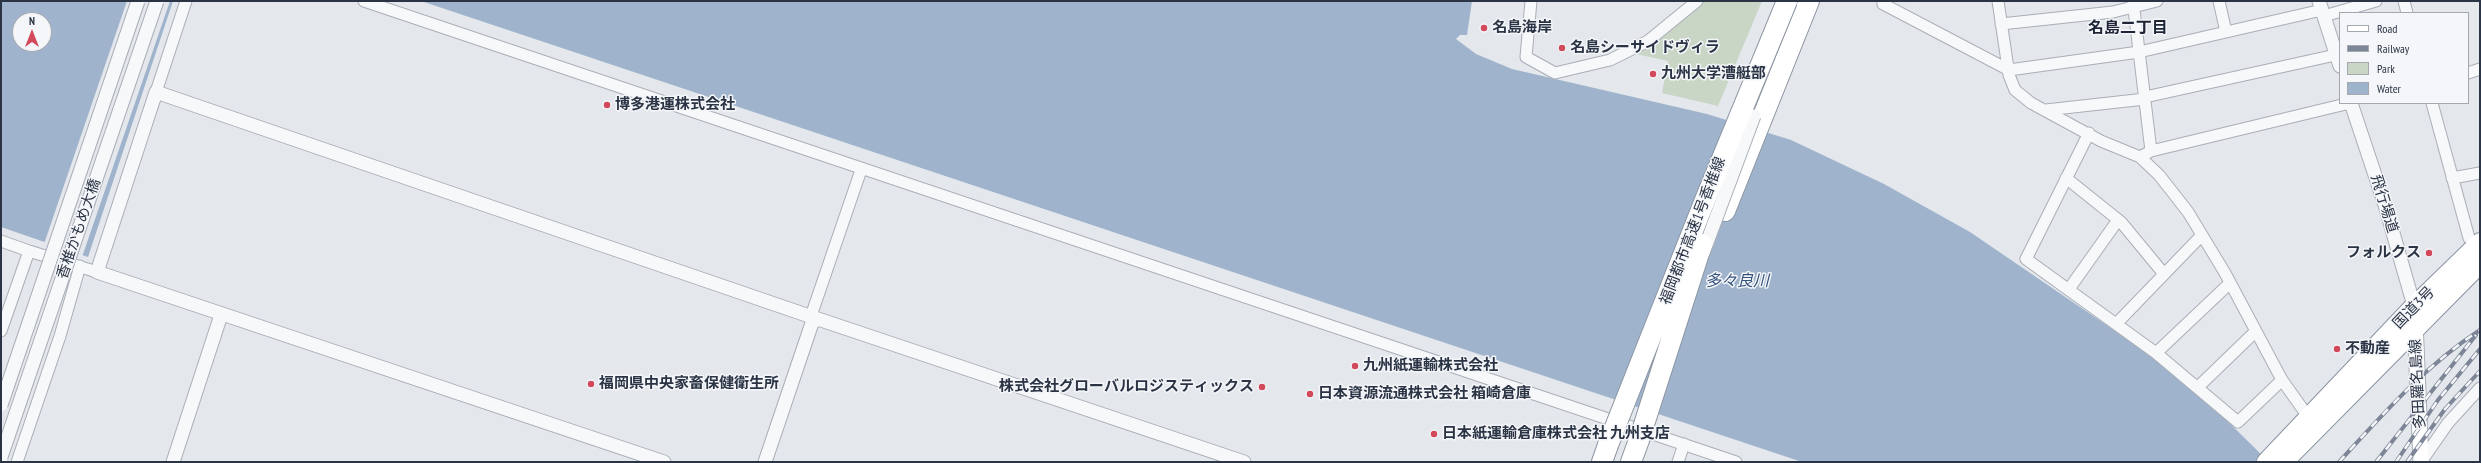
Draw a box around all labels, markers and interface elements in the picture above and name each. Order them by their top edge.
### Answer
north arrow [12,12,52,52]
legend [2339,12,2469,104]
text: N [29,14,35,28]
district label: 名島二丁目 [2088,18,2168,38]
place label: 名島海岸 [1492,19,1552,37]
text: Road [2377,21,2397,36]
marker: 名島海岸 [1479,23,1489,33]
place label: 名島シーサイドヴィラ [1570,39,1720,57]
text: Railway [2377,41,2409,56]
marker: 名島シーサイドヴィラ [1557,43,1567,53]
text: Park [2377,61,2395,76]
place label: 九州大学漕艇部 [1661,65,1766,83]
marker: 九州大学漕艇部 [1648,69,1658,79]
text: Water [2377,81,2401,96]
place label: 博多港運株式会社 [615,96,735,114]
marker: 博多港運株式会社 [602,100,612,110]
street label: 福岡都市高速1号香椎線 [1657,155,1729,307]
street label: 飛行場道 [2367,173,2401,235]
street label: 香椎かもめ大橋 [53,176,105,282]
place label: フォルクス [2346,244,2421,262]
marker: フォルクス [2424,248,2434,258]
water label: 多々良川 [1705,271,1769,291]
street label: 国道3号 [2390,283,2438,333]
street label: 多田羅名島線 [2407,339,2429,429]
place label: 不動産 [2345,340,2390,358]
marker: 不動産 [2332,344,2342,354]
place label: 九州紙運輸株式会社 [1363,357,1498,375]
marker: 九州紙運輸株式会社 [1350,361,1360,371]
place label: 福岡県中央家畜保健衛生所 [599,375,779,393]
place label: 株式会社グローバルロジスティックス [999,378,1254,396]
marker: 福岡県中央家畜保健衛生所 [586,379,596,389]
marker: 株式会社グローバルロジスティックス [1257,382,1267,392]
place label: 日本資源流通株式会社 箱崎倉庫 [1318,385,1531,403]
marker: 日本資源流通株式会社 箱崎倉庫 [1305,389,1315,399]
place label: 日本紙運輸倉庫株式会社 九州支店 [1442,425,1670,443]
marker: 日本紙運輸倉庫株式会社 九州支店 [1429,429,1439,439]

